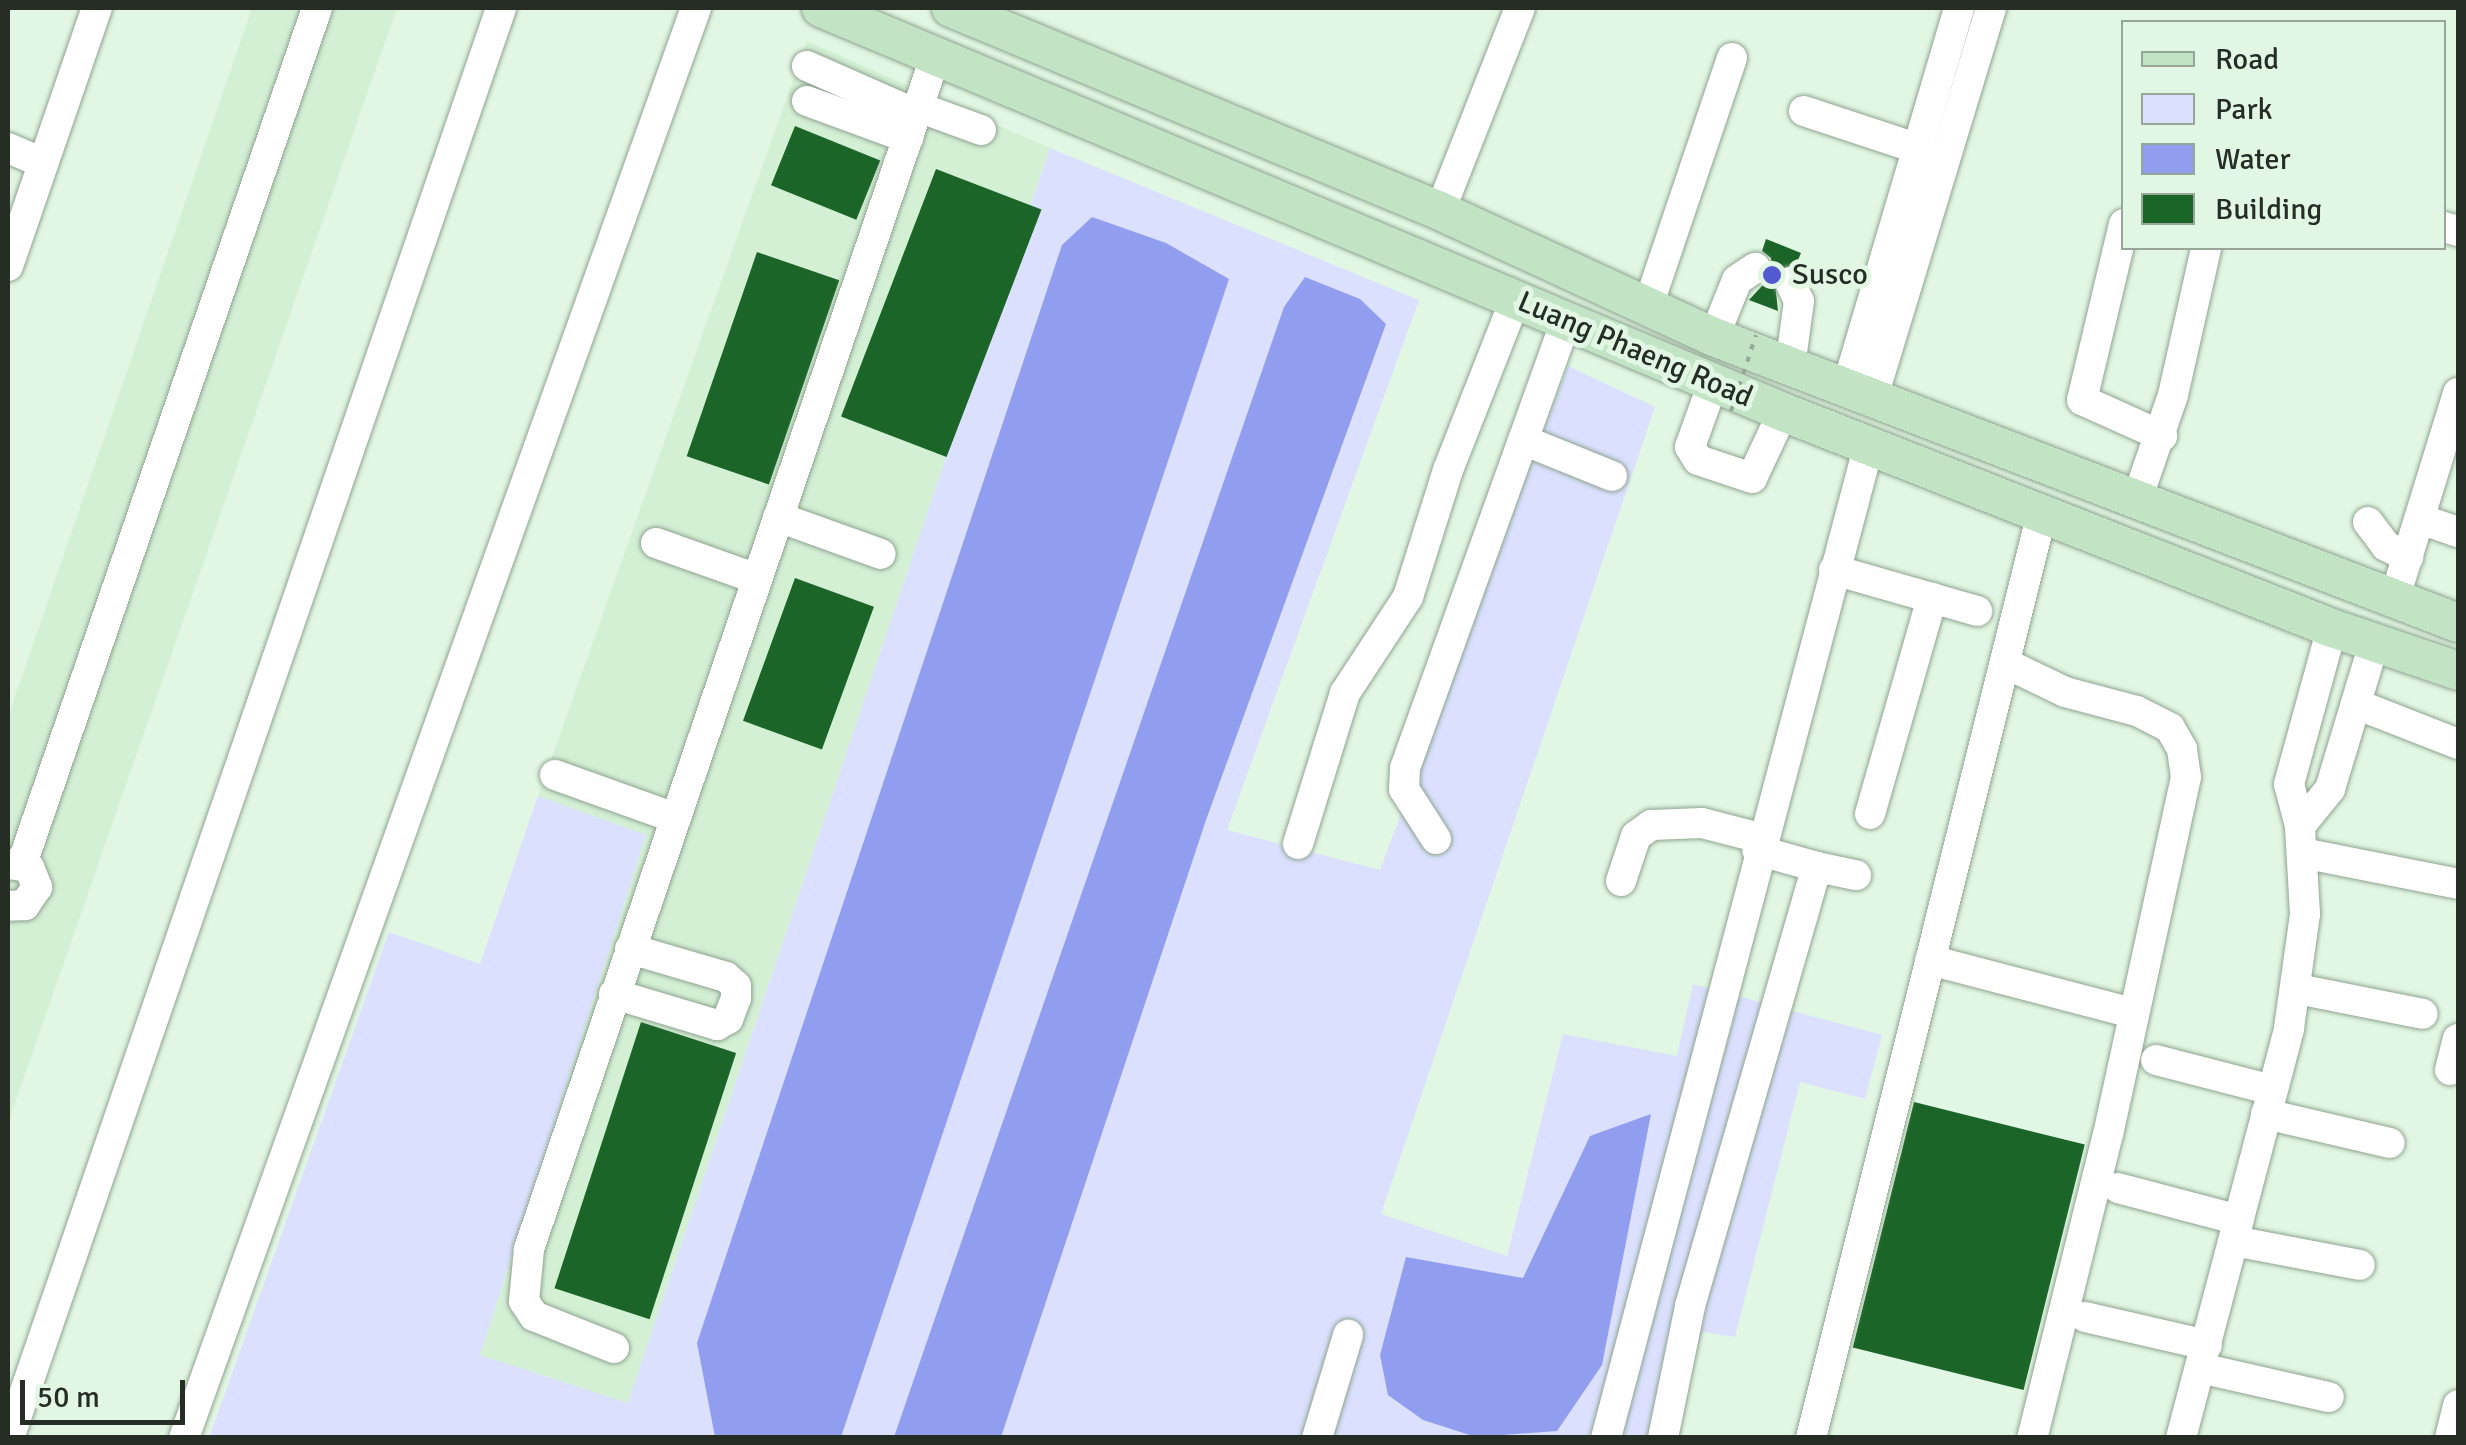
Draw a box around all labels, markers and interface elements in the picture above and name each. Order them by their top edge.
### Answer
legend [2121,20,2446,250]
text: Road [2215,41,2279,78]
text: Park [2215,91,2273,128]
text: Water [2215,141,2291,178]
text: Building [2215,191,2322,228]
place label: Susco [1792,257,1868,293]
marker: Susco [1761,264,1783,286]
street label: Luang Phaeng Road [1512,284,1758,416]
scale bar [25,1360,190,1422]
text: 50 m [37,1379,100,1416]

